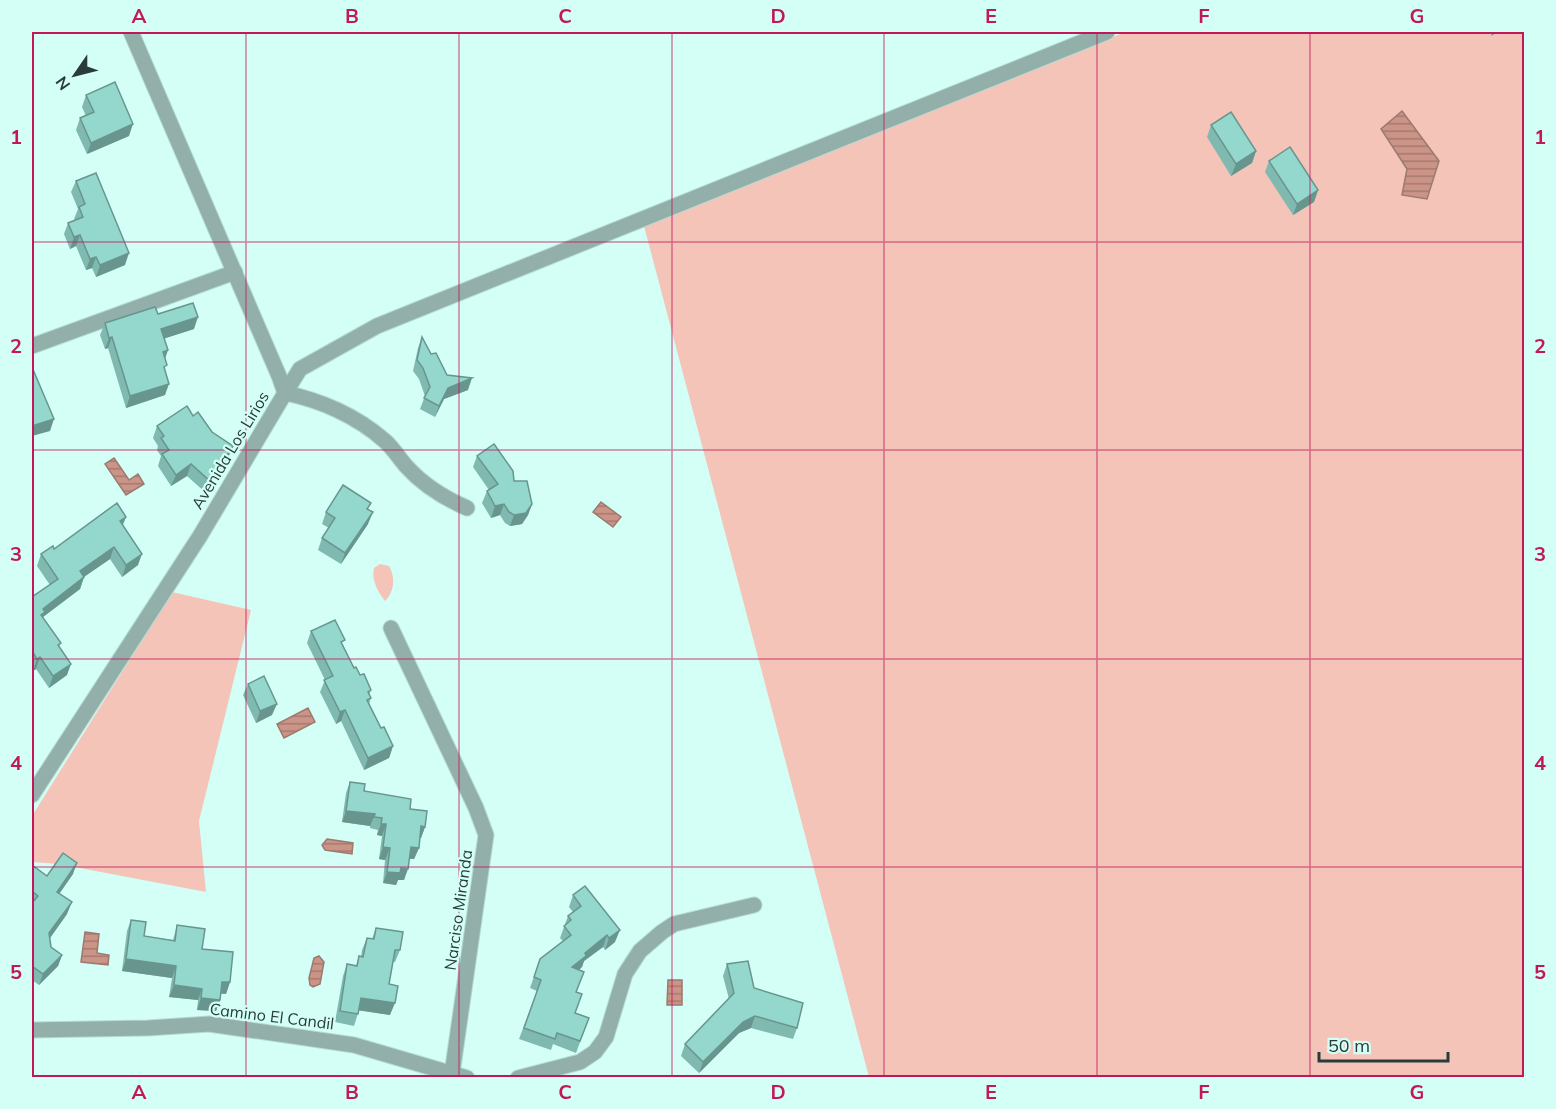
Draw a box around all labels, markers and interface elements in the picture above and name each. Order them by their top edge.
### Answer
text: A [132,3,147,28]
text: B [345,3,359,28]
text: C [558,3,572,28]
text: D [770,3,786,28]
text: E [985,3,997,28]
text: F [1198,3,1210,28]
text: G [1410,3,1424,28]
north arrow [45,45,105,105]
text: N [51,73,74,94]
text: 1 [10,124,22,149]
text: 1 [1534,124,1546,149]
text: 2 [10,333,22,358]
text: 2 [1534,333,1546,358]
street label: Avenida Los Lirios [187,387,273,513]
text: 3 [10,541,22,566]
text: 3 [1534,541,1546,566]
text: 4 [10,750,22,775]
text: 4 [1534,750,1546,775]
street label: Narciso Miranda [440,848,476,972]
text: 5 [10,959,22,984]
text: 5 [1534,959,1546,984]
street label: Camino El Candil [209,998,335,1034]
scale bar [1319,1025,1448,1063]
text: 50 m [1328,1034,1370,1057]
text: A [132,1079,147,1104]
text: B [345,1079,359,1104]
text: C [558,1079,572,1104]
text: D [770,1079,786,1104]
text: E [985,1079,997,1104]
text: F [1198,1079,1210,1104]
text: G [1410,1079,1424,1104]

